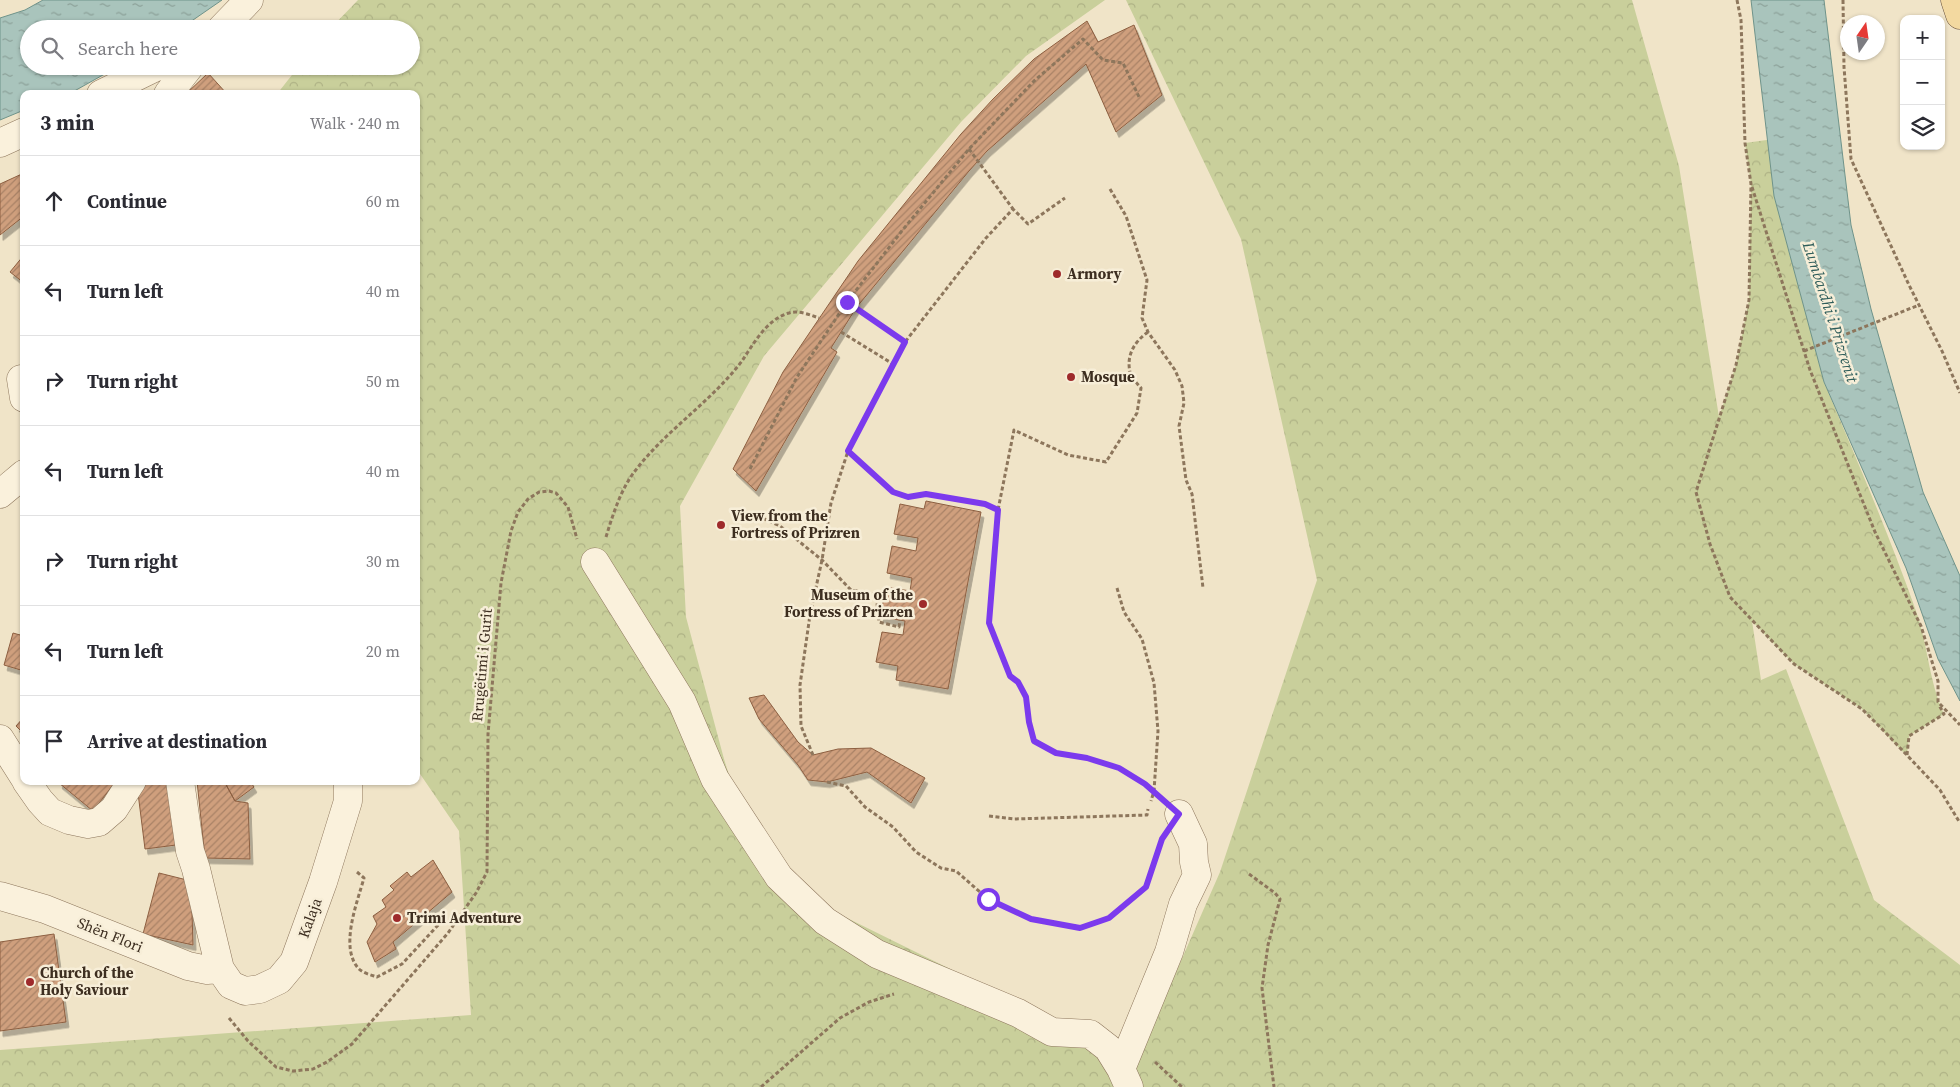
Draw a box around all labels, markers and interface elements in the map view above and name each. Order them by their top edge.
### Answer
north arrow [1840,15,1885,60]
map controls [1900,15,1945,150]
button: + [1900,15,1945,60]
search box [20,20,420,75]
icon: search [38,34,66,62]
text: Search here [78,35,178,61]
button: − [1900,60,1945,105]
button: layers [1900,105,1945,150]
text: 3 min [40,108,95,137]
text: Walk · 240 m [310,112,400,134]
icon: ahead [40,187,68,215]
text: Continue [87,188,167,214]
text: 60 m [366,190,400,212]
water label: Lumbardhi i Prizrenit [1798,238,1864,386]
place label: Armory [1067,263,1121,284]
marker: Armory [1051,268,1063,280]
icon: left [40,277,68,305]
text: Turn left [87,278,163,304]
text: 40 m [366,280,400,302]
route end [836,291,859,314]
place label: Mosque [1081,366,1135,387]
icon: right [40,367,68,395]
text: Turn right [87,368,178,394]
text: 50 m [366,370,400,392]
marker: Mosque [1065,371,1077,383]
icon: left [40,457,68,485]
text: Turn left [87,458,163,484]
text: 40 m [366,460,400,482]
place label: View from the Fortress of Prizren [731,505,860,543]
marker: View from the Fortress of Prizren [715,519,727,531]
icon: right [40,547,68,575]
text: Turn right [87,548,178,574]
text: 30 m [366,550,400,572]
place label: Museum of the Fortress of Prizren [784,584,913,622]
marker: Museum of the Fortress of Prizren [917,598,929,610]
street label: Rrugëtimi i Gurit [466,607,497,722]
icon: left [40,637,68,665]
text: Turn left [87,638,163,664]
text: 20 m [366,640,400,662]
icon: arrive [40,727,68,755]
text: Arrive at destination [87,728,267,754]
route start [977,888,1000,911]
street label: Kalaja [293,895,327,941]
place label: Trimi Adventure [407,907,521,928]
street label: Shën Flori [74,912,146,957]
marker: Trimi Adventure [391,912,403,924]
place label: Church of the Holy Saviour [40,962,134,1000]
marker: Church of the Holy Saviour [24,976,36,988]

